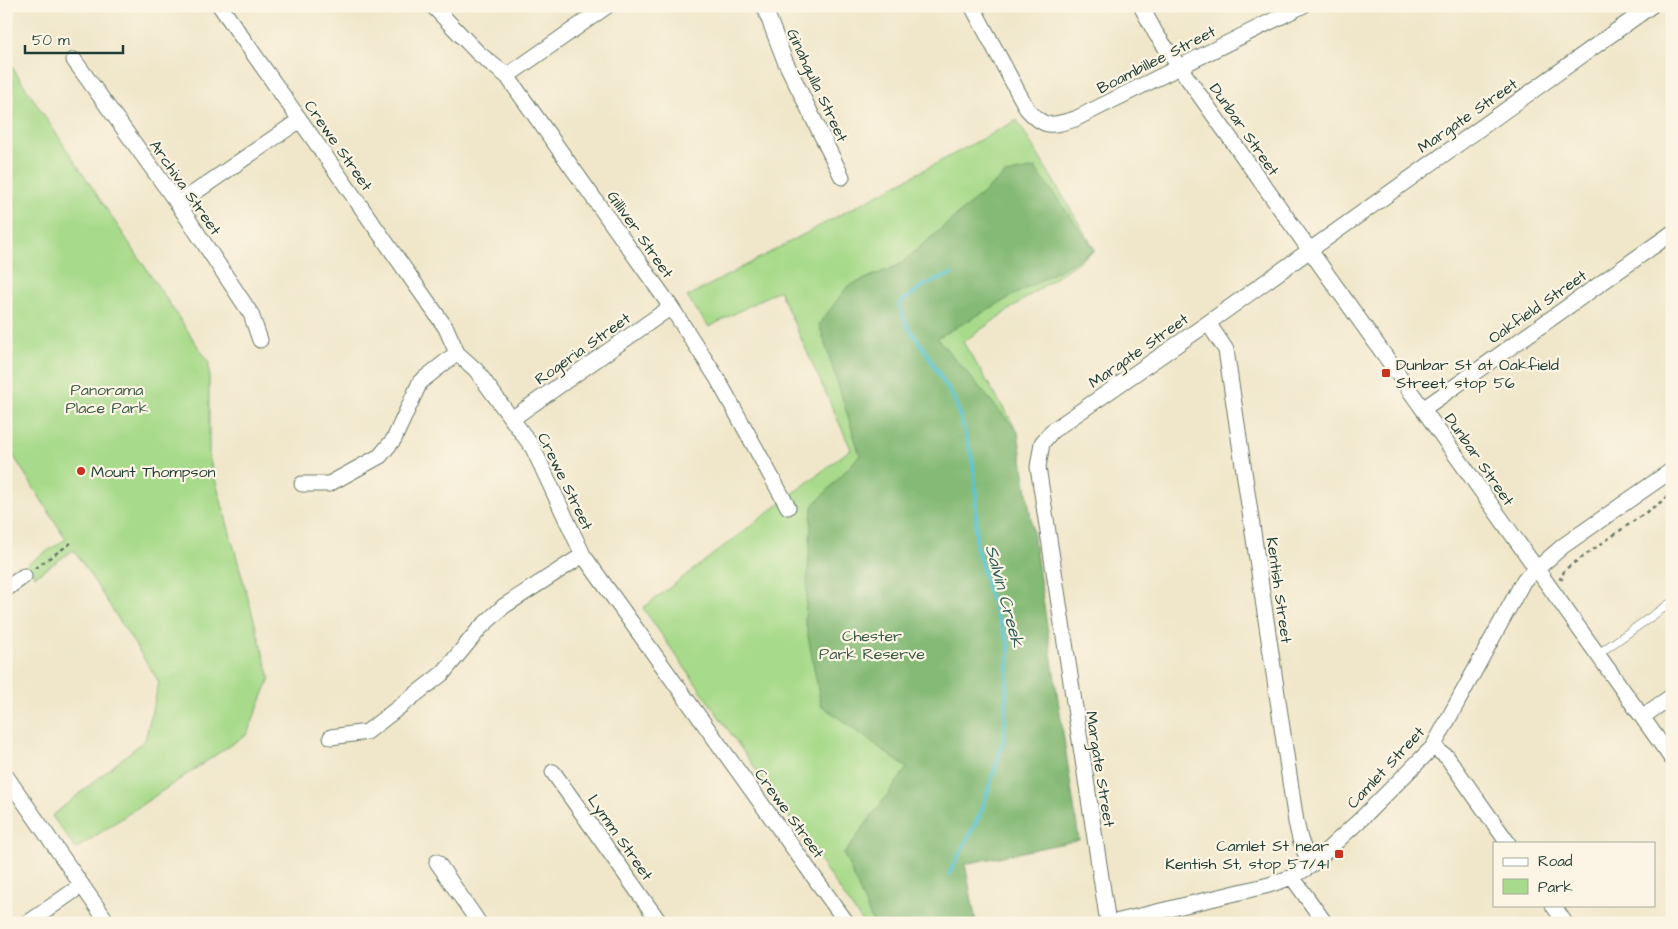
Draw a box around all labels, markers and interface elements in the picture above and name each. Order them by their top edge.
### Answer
street label: Boambillee Street [1093,20,1220,99]
scale bar [25,22,122,54]
street label: Ginahgulla Street [780,25,853,147]
text: 50 m [32,30,70,51]
street label: Margate Street [1413,73,1523,159]
street label: Dunbar Street [1204,79,1285,181]
street label: Crewe Street [299,96,378,196]
street label: Archiva Street [144,135,227,240]
street label: Gilliver Street [602,186,679,283]
street label: Oakfield Street [1484,264,1592,349]
street label: Rogeria Street [530,307,636,391]
street label: Margate Street [1084,308,1194,394]
place label: Dunbar St at Oakfield Street, stop 56 [1396,354,1559,394]
marker: Dunbar St at Oakfield Street, stop 56 [1380,367,1392,379]
park label: Panorama Place Park [65,379,149,419]
street label: Dunbar Street [1439,409,1520,511]
street label: Crewe Street [532,429,598,534]
place label: Mount Thompson [91,461,216,483]
marker: Mount Thompson [75,465,87,477]
street label: Kentish Street [1261,536,1297,645]
water label: Salvin Creek [979,542,1030,651]
park label: Chester Park Reserve [819,625,925,665]
street label: Margate Street [1079,709,1120,830]
street label: Camlet Street [1342,721,1430,814]
street label: Crewe Street [749,764,830,863]
street label: Lymm Street [582,790,658,886]
place label: Camlet St near Kentish St, stop 57/41 [1165,835,1329,875]
legend [1493,842,1656,906]
marker: Camlet St near Kentish St, stop 57/41 [1333,848,1345,860]
text: Road [1538,851,1573,872]
text: Park [1538,877,1573,898]

